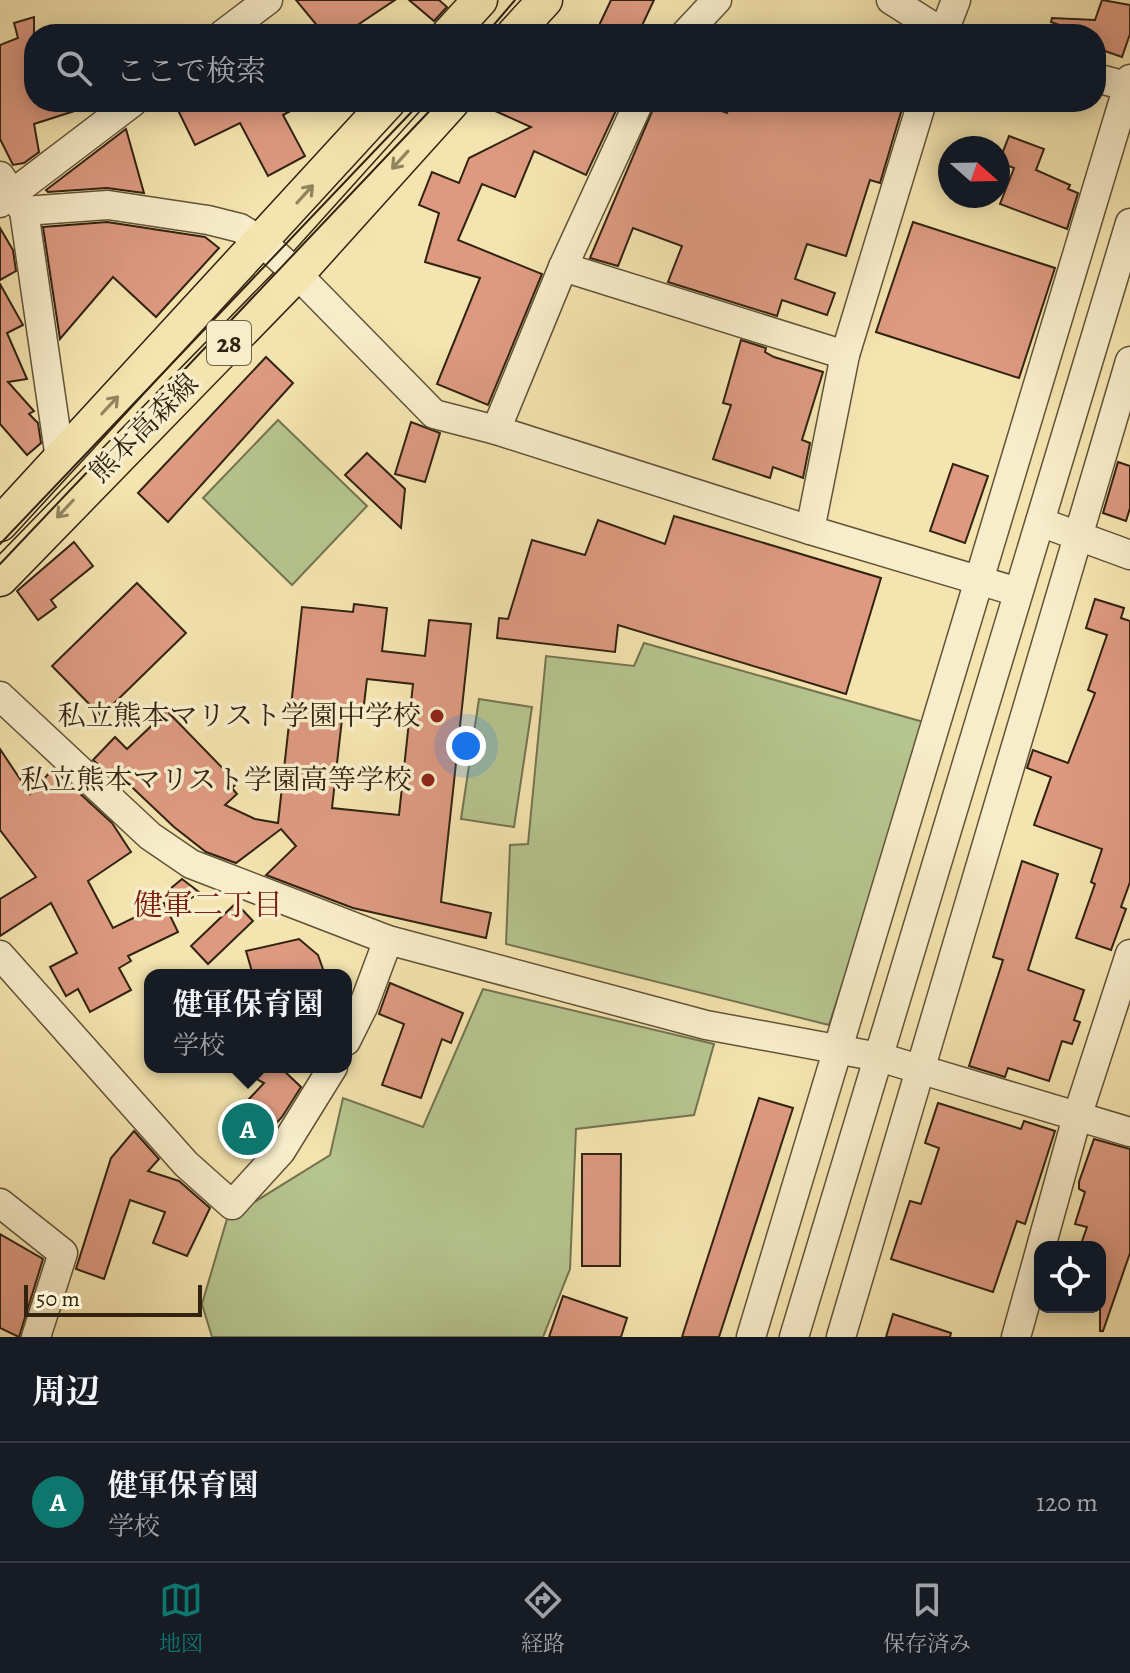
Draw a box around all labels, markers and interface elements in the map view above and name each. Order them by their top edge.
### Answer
search box [24,24,1106,112]
icon: search [52,46,96,90]
text: ここで検索 [116,51,266,91]
north arrow [938,136,1010,208]
one-way arrow [392,149,410,169]
one-way arrow [296,184,314,204]
road number: 28 [207,321,251,365]
street label: 熊本高森線 [81,365,207,491]
one-way arrow [100,396,118,416]
one-way arrow [56,499,75,519]
place label: 私立熊本マリスト学園中学校 [58,697,421,735]
marker: 私立熊本マリスト学園中学校 [428,707,446,725]
your location [446,726,486,766]
place label: 私立熊本マリスト学園高等学校 [21,761,412,799]
marker: 私立熊本マリスト学園高等学校 [419,771,437,789]
district label: 健軍二丁目 [133,885,283,925]
popup [144,969,352,1073]
text: 健軍保育園 [173,984,323,1024]
text: 学校 [173,1028,225,1063]
pin: A [222,1099,274,1159]
map controls [1034,1241,1106,1313]
button: locate [1034,1241,1106,1313]
scale bar [24,1281,202,1317]
text: 50 m [36,1284,80,1314]
text: 周辺 [32,1368,100,1415]
text: 健軍保育園 [108,1465,258,1505]
text: A [50,1485,66,1520]
text: 120 m [1036,1485,1098,1520]
text: 学校 [108,1509,160,1544]
tab: 地図 [159,1578,203,1659]
tab: 経路 [521,1578,565,1659]
tab: 保存済み [883,1578,971,1659]

